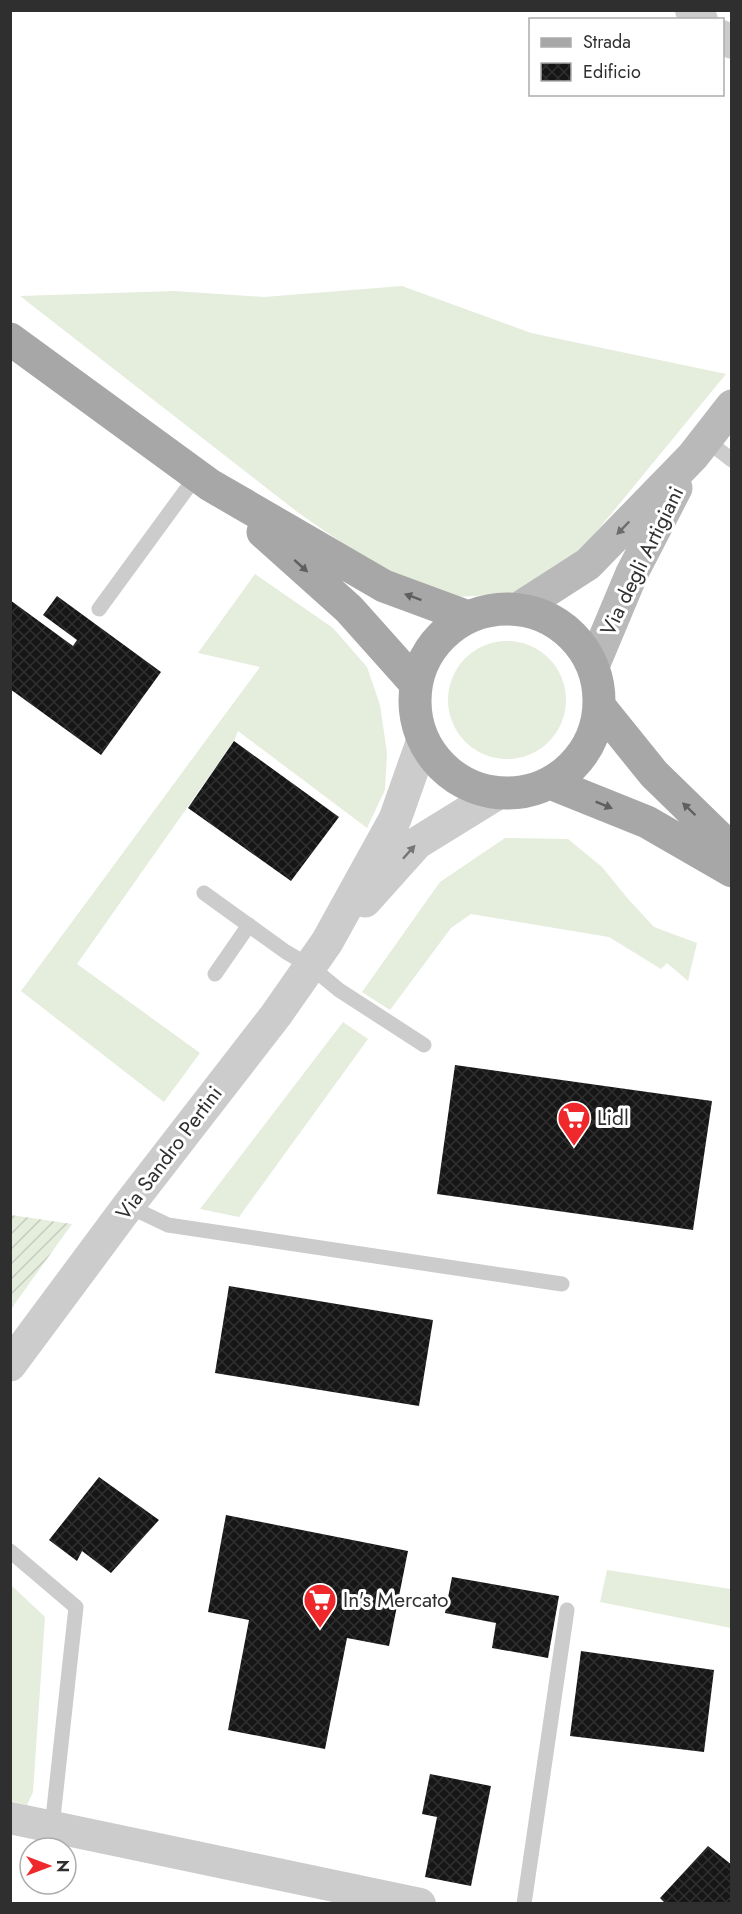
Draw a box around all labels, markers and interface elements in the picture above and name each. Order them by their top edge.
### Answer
legend [529,18,724,96]
text: Strada [583,29,631,55]
text: Edificio [583,59,641,85]
street label: Via degli Artigiani [593,481,691,641]
one-way arrow [616,521,630,536]
one-way arrow [293,559,308,572]
one-way arrow [404,591,422,601]
one-way arrow [596,800,614,810]
one-way arrow [682,802,697,816]
one-way arrow [402,845,415,860]
street label: Via Sandro Pertini [109,1080,229,1226]
supermarket icon: Lidl [556,1100,592,1147]
place label: Lidl [597,1103,629,1133]
supermarket icon: In's Mercato [302,1582,338,1629]
place label: In's Mercato [343,1585,449,1615]
north arrow [18,1836,78,1896]
text: N [51,1860,74,1872]

